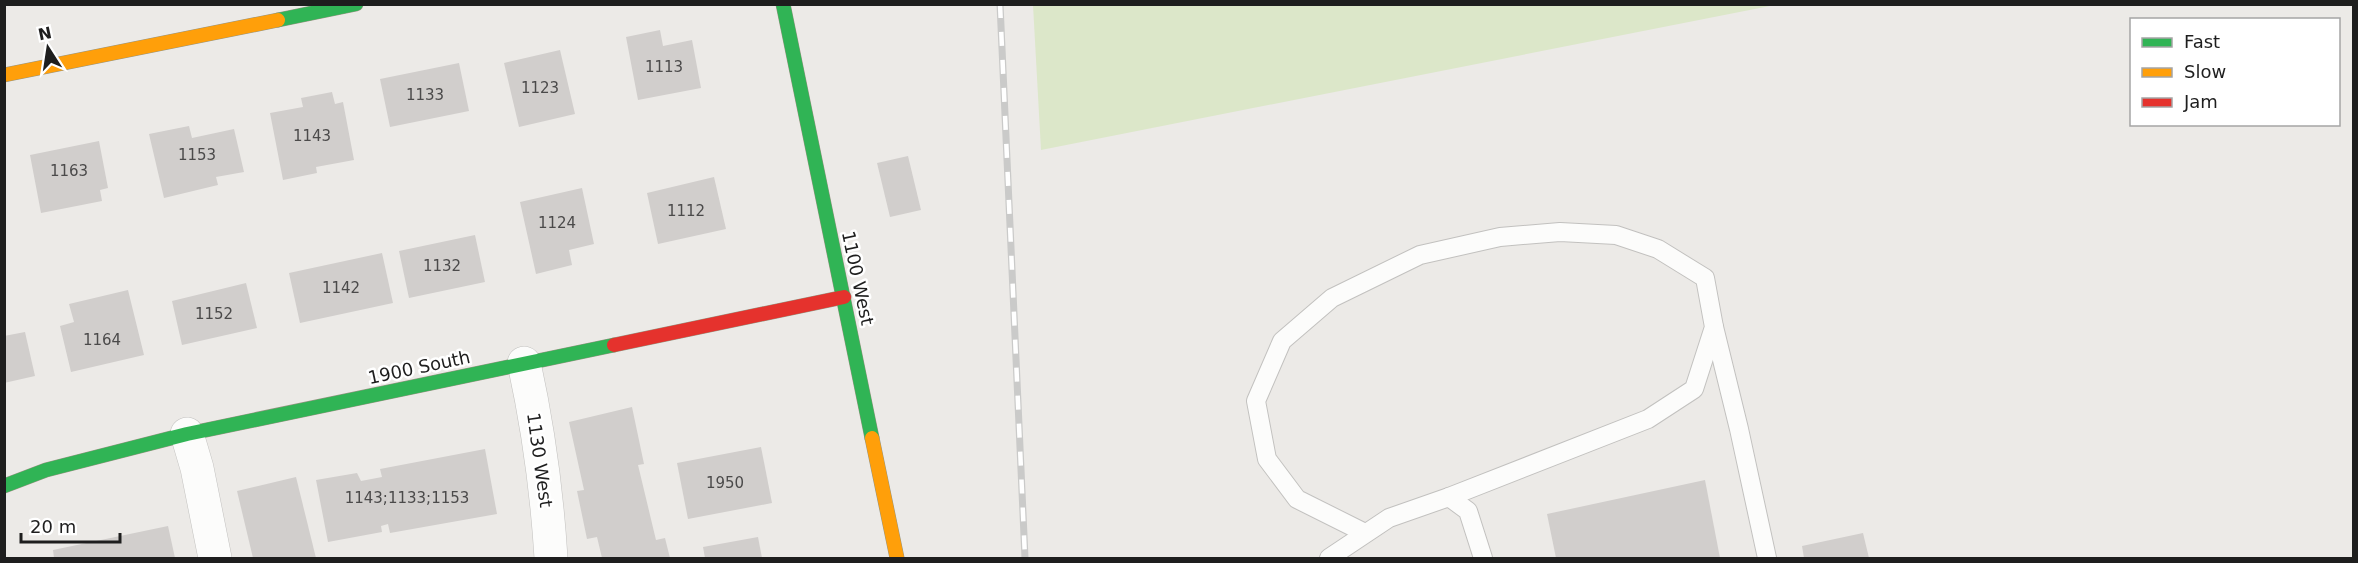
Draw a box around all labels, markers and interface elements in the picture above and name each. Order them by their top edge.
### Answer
north arrow [18,18,78,78]
legend [2130,18,2340,126]
text: N [36,23,54,45]
text: Fast [2184,31,2220,52]
house number: 1113 [645,58,683,76]
text: Slow [2184,61,2226,82]
house number: 1123 [521,79,559,97]
house number: 1133 [406,86,444,104]
text: Jam [2183,91,2218,112]
house number: 1143 [293,127,331,145]
house number: 1153 [178,146,216,164]
house number: 1163 [50,162,88,180]
house number: 1112 [667,202,705,220]
house number: 1124 [538,214,576,232]
street label: 1100 West [838,229,878,327]
house number: 1132 [423,257,461,275]
house number: 1142 [322,279,360,297]
house number: 1152 [195,305,233,323]
house number: 1164 [83,331,121,349]
street label: 1900 South [366,346,472,388]
street label: 1130 West [523,411,557,509]
house number: 1950 [706,474,744,492]
house number: 1143;1133;1153 [345,489,469,507]
scale bar [21,506,120,544]
text: 20 m [30,516,76,537]

